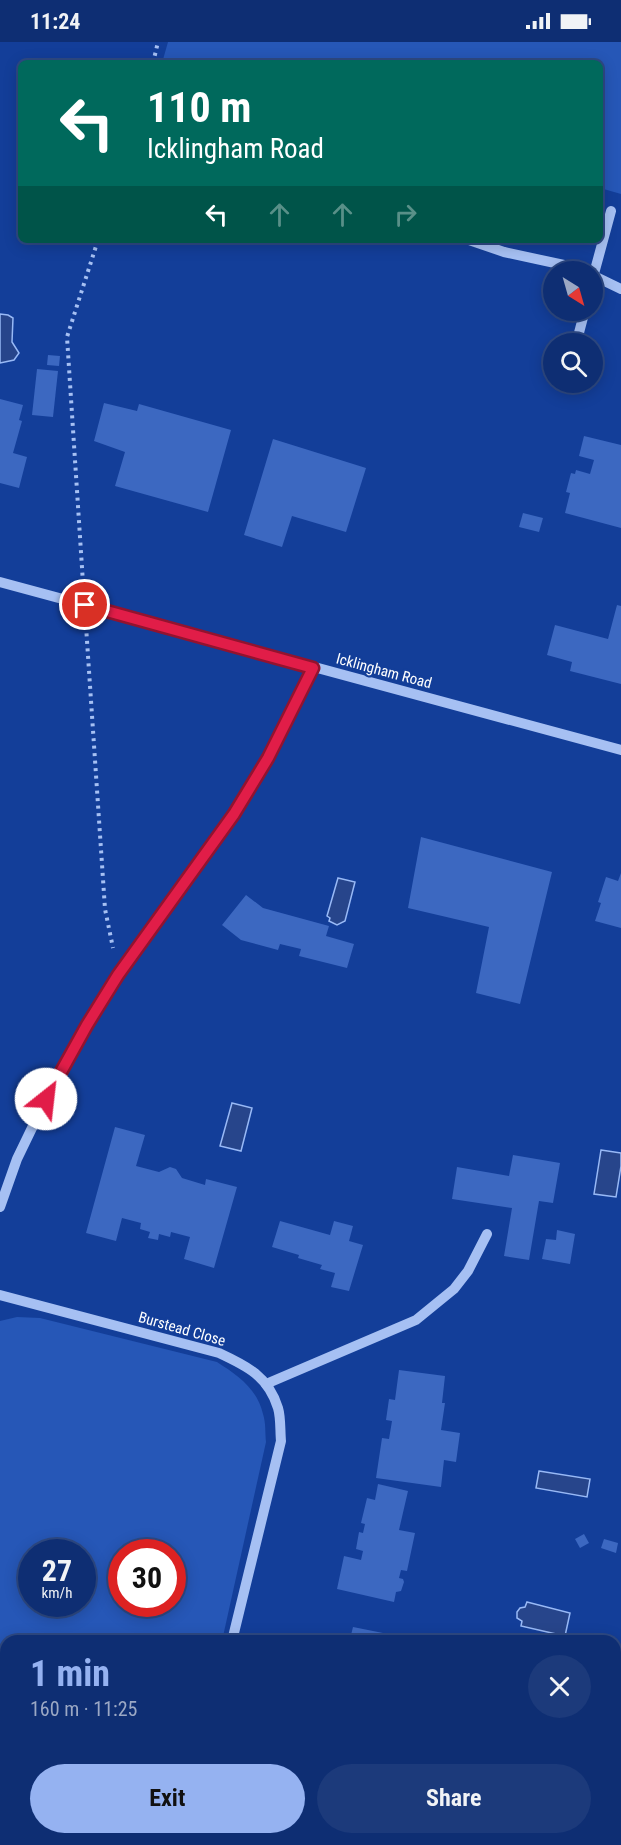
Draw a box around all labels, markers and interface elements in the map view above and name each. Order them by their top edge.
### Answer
text: 11:24 [30,9,81,34]
text: 110 m [147,83,252,132]
icon: left [48,84,126,162]
text: Icklingham Road [147,133,324,165]
icon: left [200,198,233,231]
icon: ahead [263,198,296,231]
icon: ahead [326,198,359,231]
icon: right [389,198,422,231]
north arrow [543,261,603,321]
map controls [543,261,603,393]
button: search [543,333,603,393]
pin [59,579,110,630]
icon: arrive [68,588,101,621]
street label: Icklingham Road [334,650,434,692]
position arrow [14,1067,78,1131]
street label: Burstead Close [136,1308,228,1350]
speed limit sign: 30 [108,1539,186,1617]
text: 27 [42,1553,72,1588]
text: km/h [42,1584,72,1602]
text: 1 min [30,1653,110,1695]
button: close [528,1655,591,1718]
text: 160 m · 11:25 [30,1697,137,1721]
button: Exit [30,1764,305,1833]
button: Share [317,1764,591,1833]

